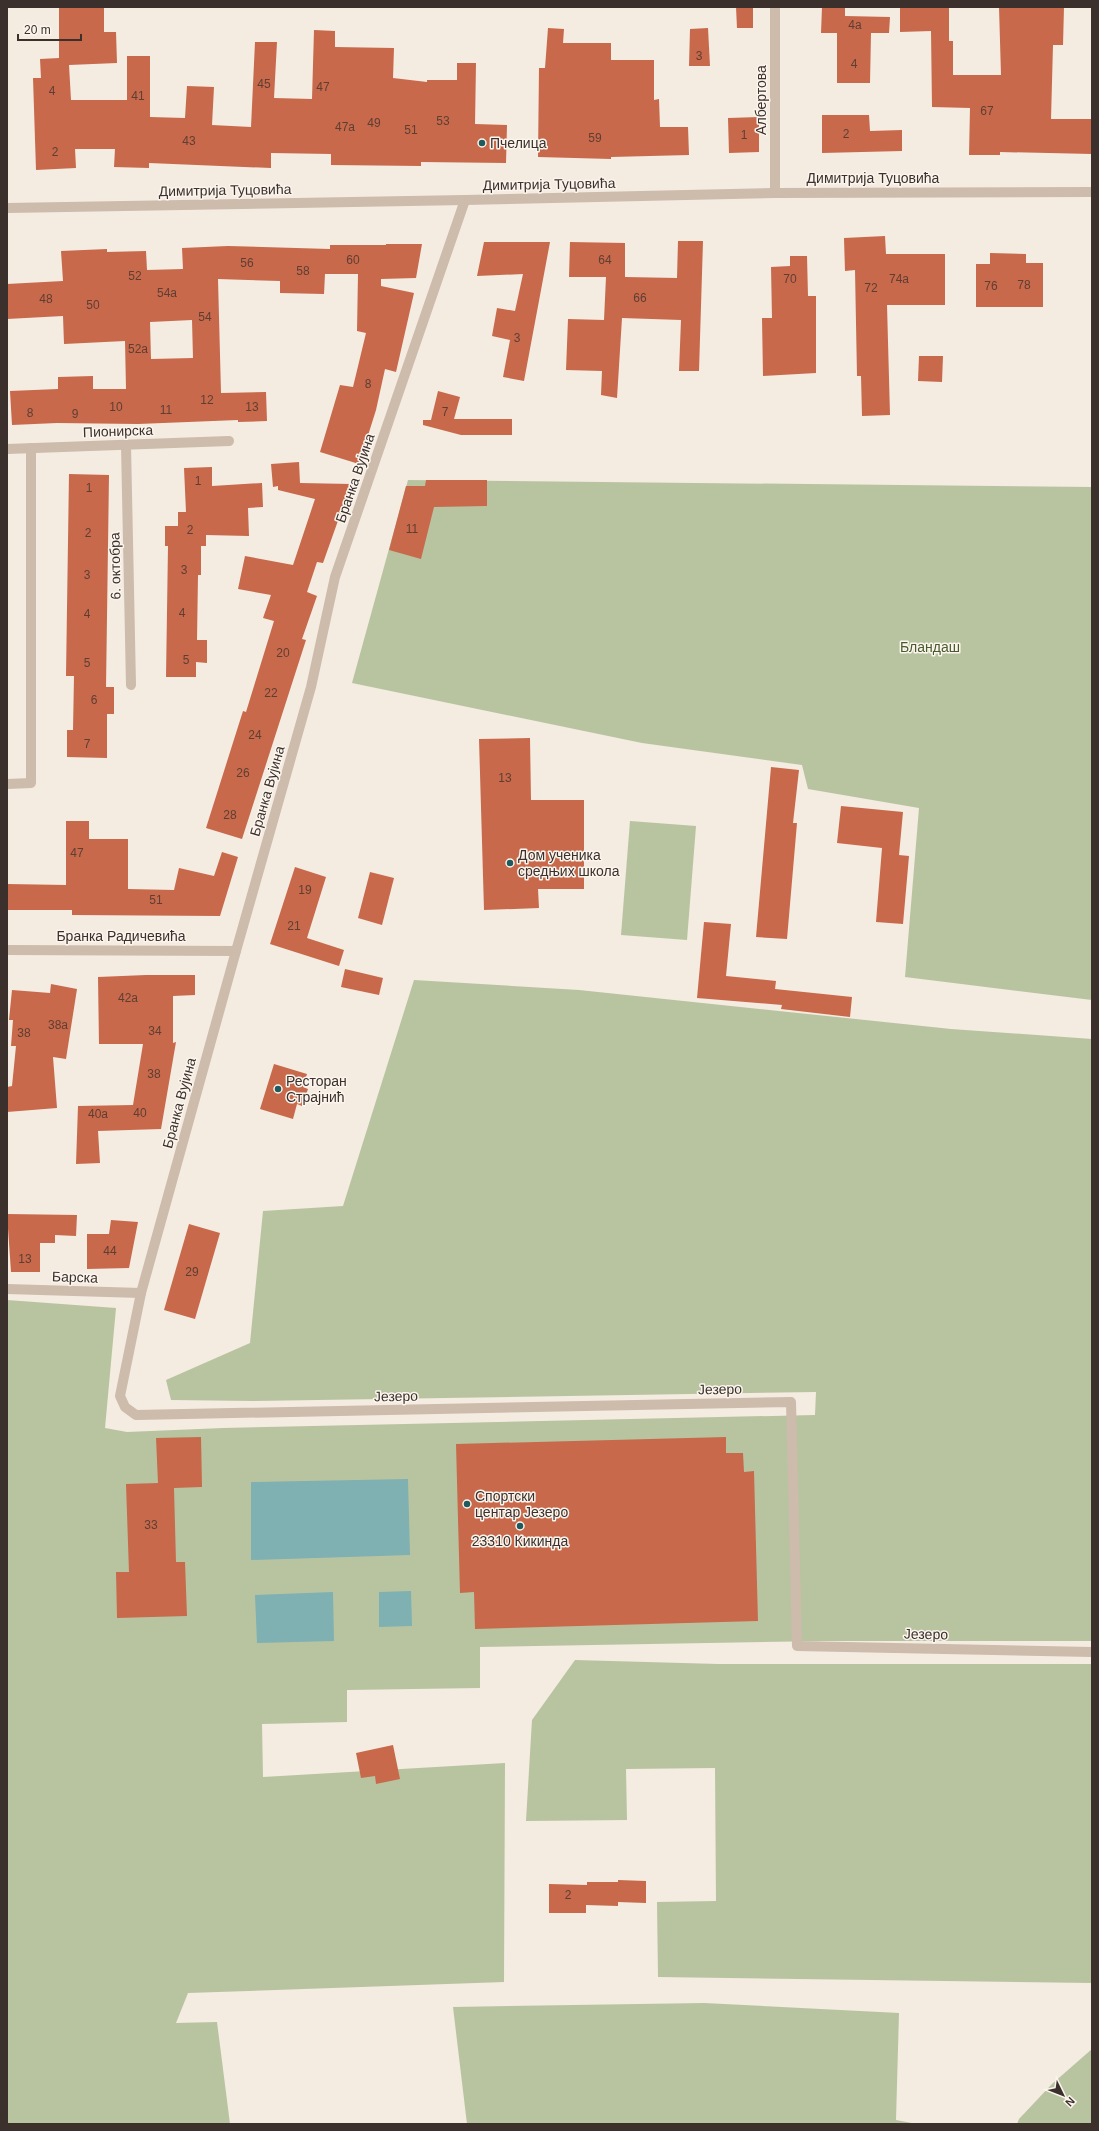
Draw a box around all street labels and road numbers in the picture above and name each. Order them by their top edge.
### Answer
street label: Албертова [753,65,769,135]
street label: Димитрија Туцовића [807,170,940,186]
street label: Димитрија Туцовића [482,175,616,193]
street label: Димитрија Туцовића [158,181,292,199]
street label: Пионирска [83,422,154,440]
street label: Бранка Вујина [332,431,378,525]
street label: 6. октобра [106,532,124,600]
street label: Бранка Вујина [246,744,288,838]
street label: Бранка Радичевића [56,928,186,944]
street label: Бранка Вујина [159,1056,199,1150]
street label: Барска [52,1268,98,1286]
street label: Језеро [698,1381,742,1397]
street label: Језеро [374,1388,418,1404]
street label: Језеро [904,1626,948,1642]

